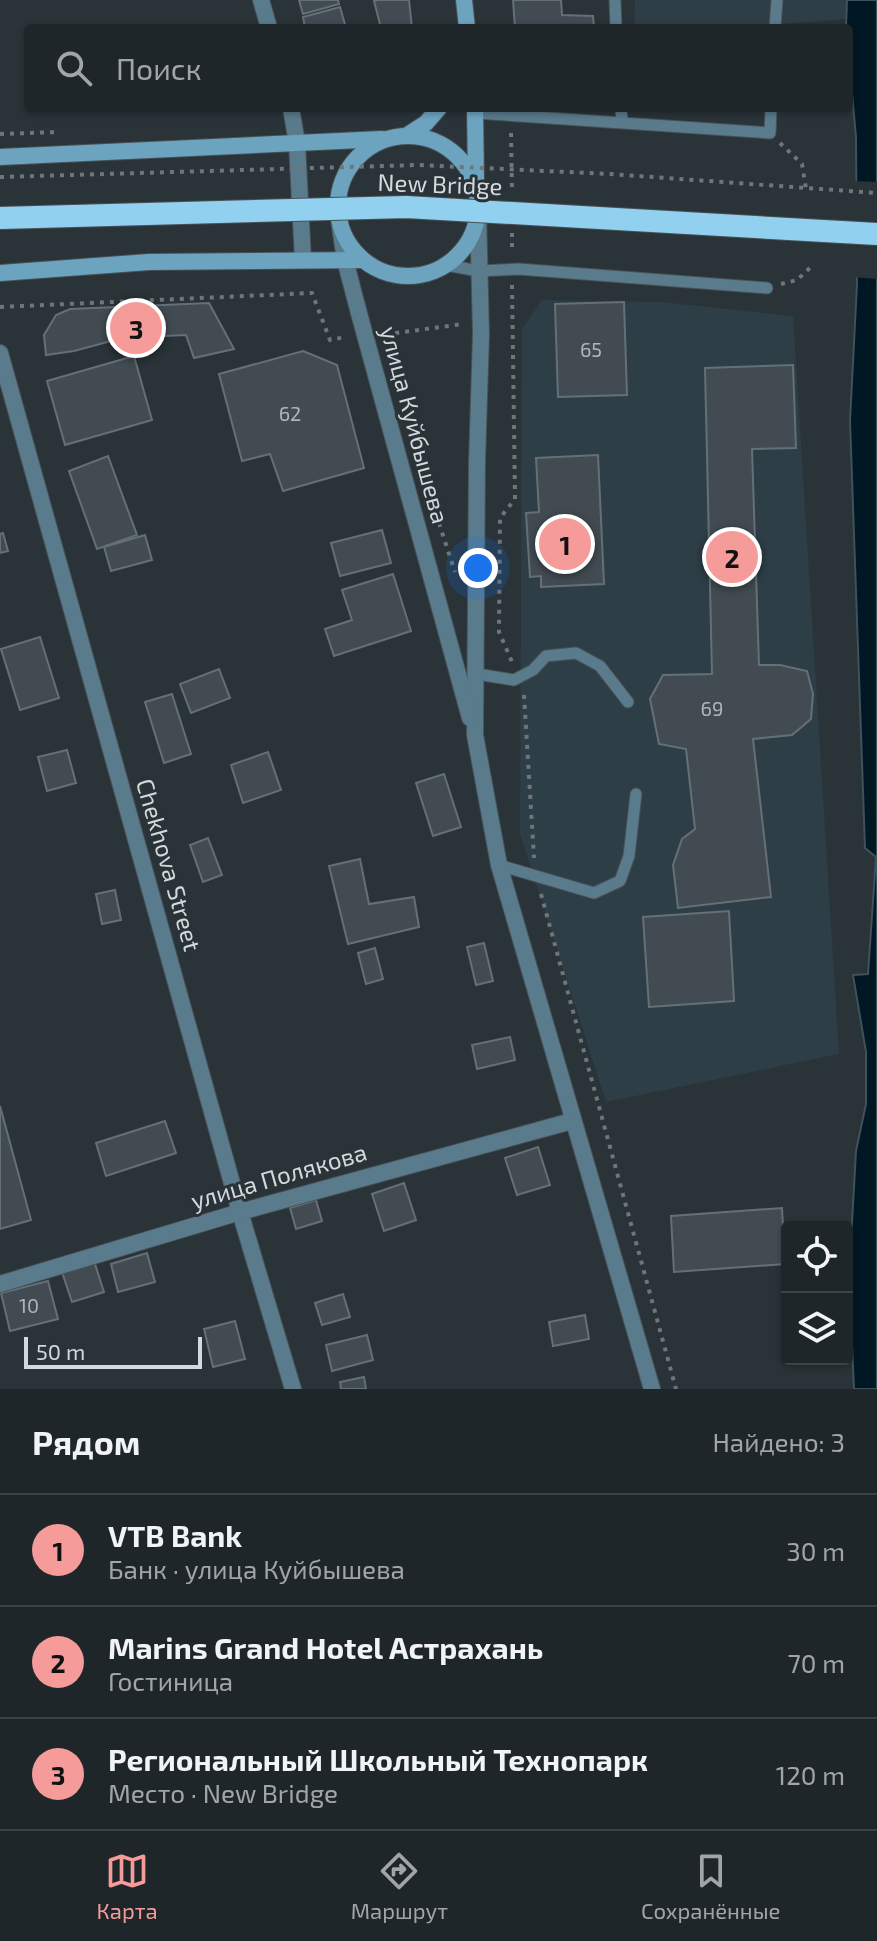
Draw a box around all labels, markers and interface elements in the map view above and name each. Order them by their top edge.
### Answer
search box [24,24,853,112]
icon: search [52,46,96,90]
text: Поиск [116,50,202,86]
street label: New Bridge [377,167,503,200]
pin: 3 [110,298,162,358]
street label: улица Куйбышева [374,323,456,527]
house number: 65 [580,337,602,361]
house number: 62 [279,401,301,425]
pin: 1 [539,514,591,574]
pin: 2 [706,527,758,587]
your location [458,548,498,588]
house number: 69 [701,696,723,720]
street label: Chekhova Street [131,775,208,954]
street label: улица Полякова [187,1137,370,1215]
map controls [781,1221,853,1365]
button: locate [781,1221,853,1293]
house number: 10 [19,1293,39,1317]
button: layers [781,1293,853,1365]
scale bar [24,1333,202,1369]
text: 50 m [36,1338,85,1364]
text: Рядом [32,1421,140,1462]
text: Найдено: 3 [712,1426,845,1457]
text: VTB Bank [108,1517,242,1553]
text: 1 [52,1535,64,1566]
text: 30 m [786,1535,845,1566]
text: Банк · улица Куйбышева [108,1553,405,1584]
text: Marins Grand Hotel Астрахань [108,1629,543,1665]
text: 2 [50,1647,66,1678]
text: 70 m [787,1647,845,1678]
text: Гостиница [108,1665,233,1696]
text: Региональный Школьный Технопарк [108,1741,648,1777]
text: 3 [51,1759,65,1790]
text: 120 m [776,1759,845,1790]
text: Место · New Bridge [108,1777,338,1808]
tab: Карта [97,1849,158,1923]
tab: Маршрут [351,1849,448,1923]
tab: Сохранённые [641,1849,780,1923]

